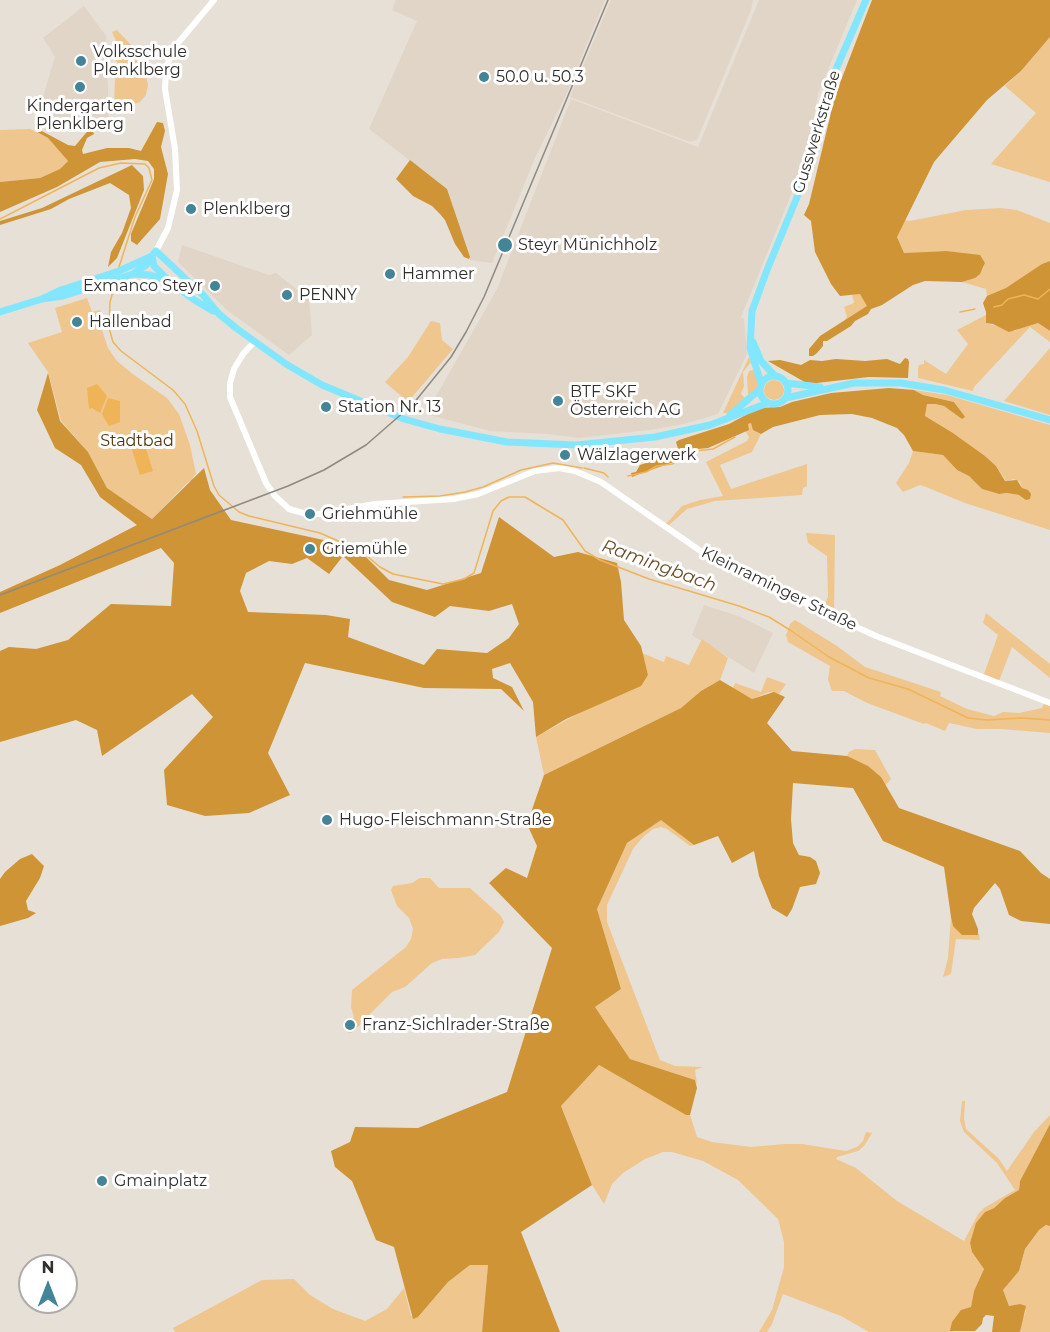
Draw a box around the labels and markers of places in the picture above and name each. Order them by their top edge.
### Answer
place label: Volksschule Plenklberg [93,42,187,80]
marker: Volksschule Plenklberg [74,54,88,68]
place label: 50.0 u. 50.3 [496,67,584,87]
marker: 50.0 u. 50.3 [477,70,491,84]
marker: Kindergarten Plenklberg [73,80,87,94]
place label: Kindergarten Plenklberg [27,96,133,134]
place label: Plenklberg [203,199,291,219]
marker: Plenklberg [184,202,198,216]
place label: Steyr Münichholz [518,235,657,255]
marker: Steyr Münichholz [496,236,514,254]
place label: Hammer [402,264,474,284]
marker: Hammer [383,267,397,281]
place label: Exmanco Steyr [83,276,203,296]
marker: Exmanco Steyr [208,279,222,293]
place label: PENNY [299,285,357,305]
marker: PENNY [280,288,294,302]
place label: Hallenbad [89,312,172,332]
marker: Hallenbad [70,315,84,329]
place label: BTF SKF Österreich AG [570,382,681,420]
marker: BTF SKF Österreich AG [551,394,565,408]
place label: Station Nr. 13 [338,397,441,417]
marker: Station Nr. 13 [319,400,333,414]
place label: Wälzlagerwerk [577,445,696,465]
marker: Wälzlagerwerk [558,448,572,462]
place label: Griehmühle [322,504,418,524]
marker: Griehmühle [303,507,317,521]
place label: Griemühle [322,539,407,559]
marker: Griemühle [303,542,317,556]
place label: Hugo-Fleischmann-Straße [339,810,552,830]
marker: Hugo-Fleischmann-Straße [320,813,334,827]
place label: Franz-Sichlrader-Straße [362,1015,550,1035]
marker: Franz-Sichlrader-Straße [343,1018,357,1032]
place label: Gmainplatz [114,1171,207,1191]
marker: Gmainplatz [95,1174,109,1188]

